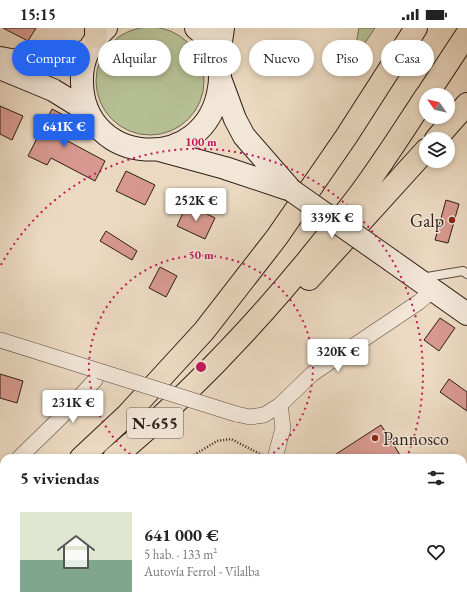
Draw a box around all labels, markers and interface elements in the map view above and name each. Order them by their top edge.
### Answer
text: 15:15 [20,5,56,24]
chip: Comprar [12,40,90,76]
chip: Alquilar [98,40,171,76]
chip: Filtros [179,40,241,76]
chip: Nuevo [249,40,314,76]
chip: Piso [322,40,373,76]
chip: Casa [381,40,434,76]
north arrow [419,88,455,124]
map controls [419,88,455,168]
pin: 641K € [31,114,97,148]
text: 641K € [42,118,86,135]
button: layers [419,132,455,168]
text: 100 m [185,134,217,150]
pin: 252K € [163,188,229,222]
text: 252K € [174,192,218,209]
pin: 339K € [299,205,365,239]
text: 339K € [310,209,354,226]
place label: Galp [410,209,444,232]
marker: Galp [447,215,457,225]
text: 50 m [188,247,214,263]
pin: 320K € [305,339,371,373]
text: 320K € [316,343,360,360]
centre of rings [194,360,208,374]
pin: 231K € [40,390,106,424]
text: 231K € [51,394,95,411]
road number: N-655 [127,408,183,438]
place label: Pannosco [383,427,449,450]
marker: Pannosco [370,433,380,443]
text: 5 viviendas [20,467,99,489]
icon: filters [425,467,447,489]
text: 641 000 € [144,524,219,546]
icon: home [52,528,100,576]
icon: heart [425,541,447,563]
text: 5 hab. · 133 m² [144,546,217,563]
text: Autovía Ferrol - Vilalba [144,563,260,580]

